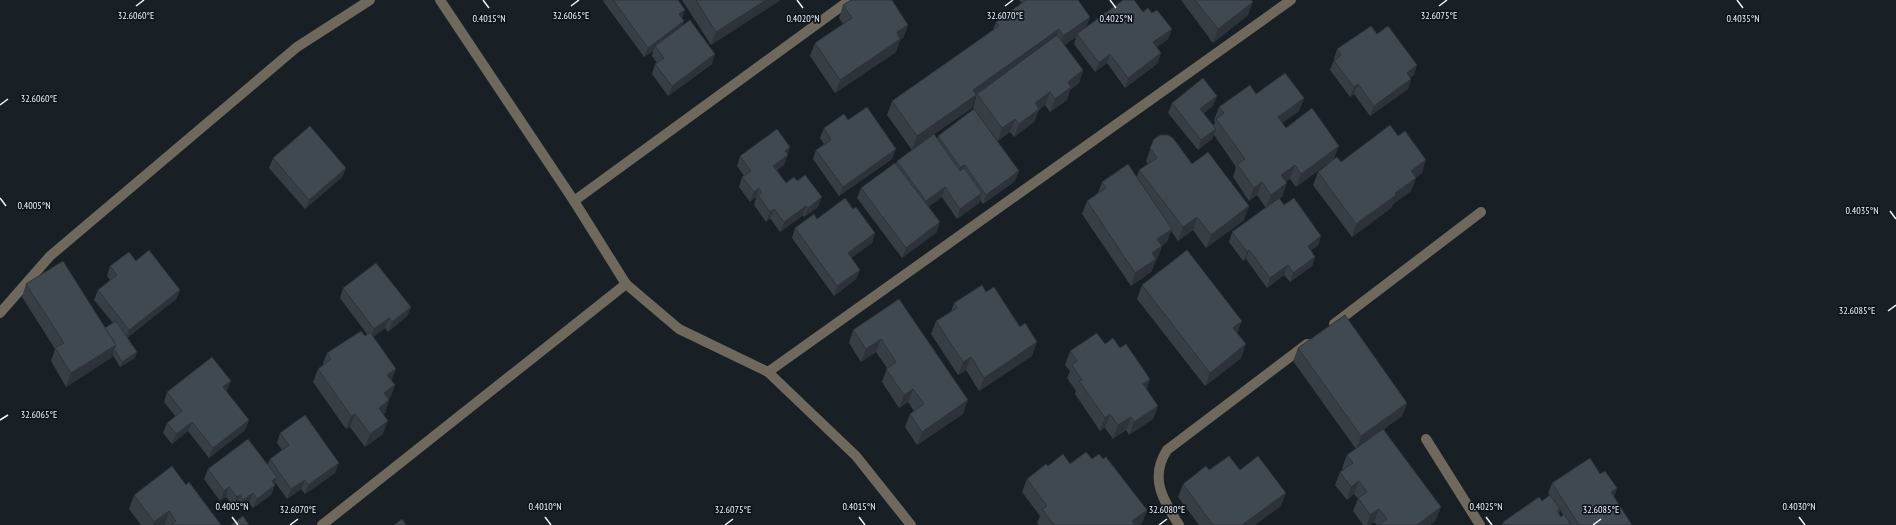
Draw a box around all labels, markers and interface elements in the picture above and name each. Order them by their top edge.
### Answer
text: 32.6060°E [118,9,154,22]
text: 32.6065°E [553,9,589,22]
text: 32.6070°E [987,9,1023,22]
text: 32.6075°E [1421,9,1457,22]
text: 0.4015°N [472,12,506,25]
text: 0.4020°N [786,12,820,25]
text: 0.4025°N [1099,12,1133,25]
text: 0.4035°N [1726,12,1760,25]
text: 32.6060°E [21,92,57,105]
text: 0.4005°N [17,199,51,212]
text: 0.4035°N [1845,204,1879,217]
text: 32.6085°E [1839,304,1875,317]
text: 32.6065°E [21,408,57,421]
text: 0.4005°N [215,500,249,513]
text: 0.4010°N [528,500,562,513]
text: 0.4015°N [842,500,876,513]
text: 0.4025°N [1469,500,1503,513]
text: 0.4030°N [1782,500,1816,513]
text: 32.6070°E [280,503,316,516]
text: 32.6075°E [715,503,751,516]
text: 32.6080°E [1149,503,1185,516]
text: 32.6085°E [1583,503,1619,516]

